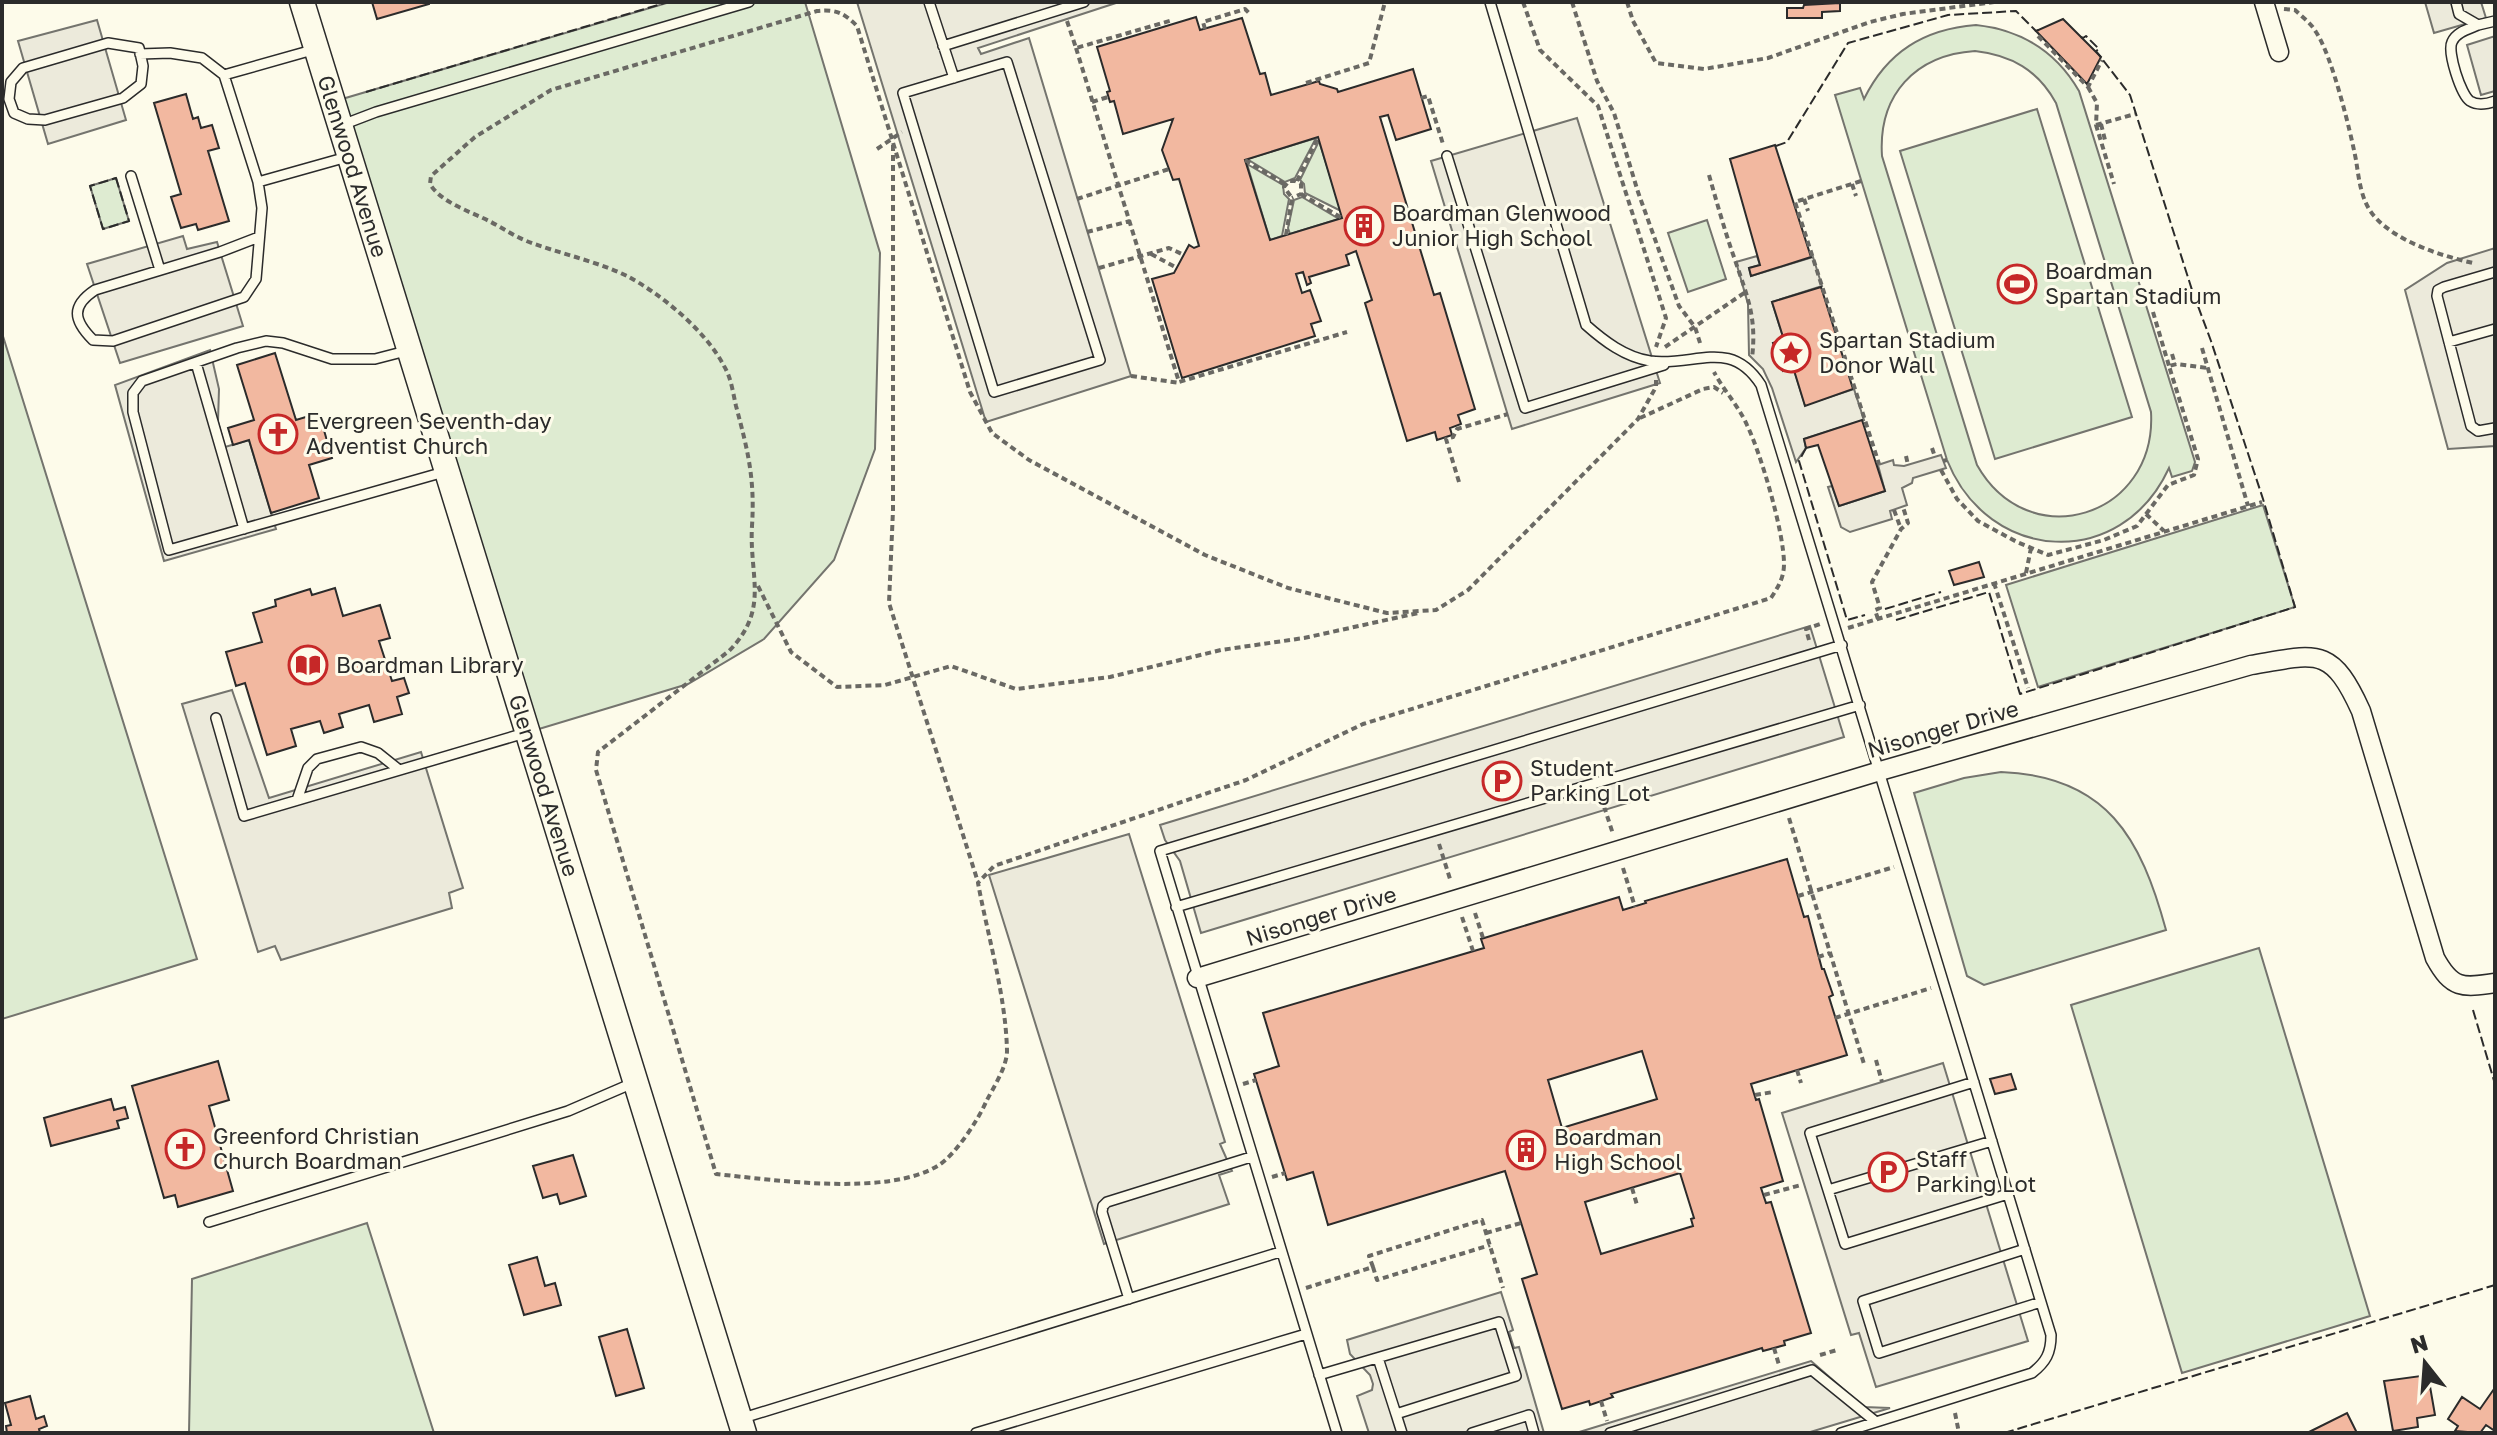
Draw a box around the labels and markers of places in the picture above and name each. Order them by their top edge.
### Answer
place label: Boardman Glenwood Junior High School [1392,199,1611,251]
building icon: Boardman Glenwood Junior High School [1343,205,1385,247]
place label: Boardman Spartan Stadium [2045,257,2221,309]
sports icon: Boardman Spartan Stadium [1996,263,2038,305]
place label: Spartan Stadium Donor Wall [1819,326,1995,378]
place icon: Spartan Stadium Donor Wall [1770,332,1812,374]
place label: Evergreen Seventh-day Adventist Church [306,407,552,459]
church icon: Evergreen Seventh-day Adventist Church [257,413,299,455]
library icon: Boardman Library [287,644,329,686]
place label: Boardman Library [336,651,524,678]
place label: Student Parking Lot [1530,754,1650,806]
parking icon: Student Parking Lot [1481,760,1523,802]
place label: Greenford Christian Church Boardman [213,1122,420,1174]
place label: Boardman High School [1554,1123,1682,1175]
church icon: Greenford Christian Church Boardman [164,1128,206,1170]
building icon: Boardman High School [1505,1129,1547,1171]
place label: Staff Parking Lot [1916,1145,2036,1197]
parking icon: Staff Parking Lot [1867,1151,1909,1193]

